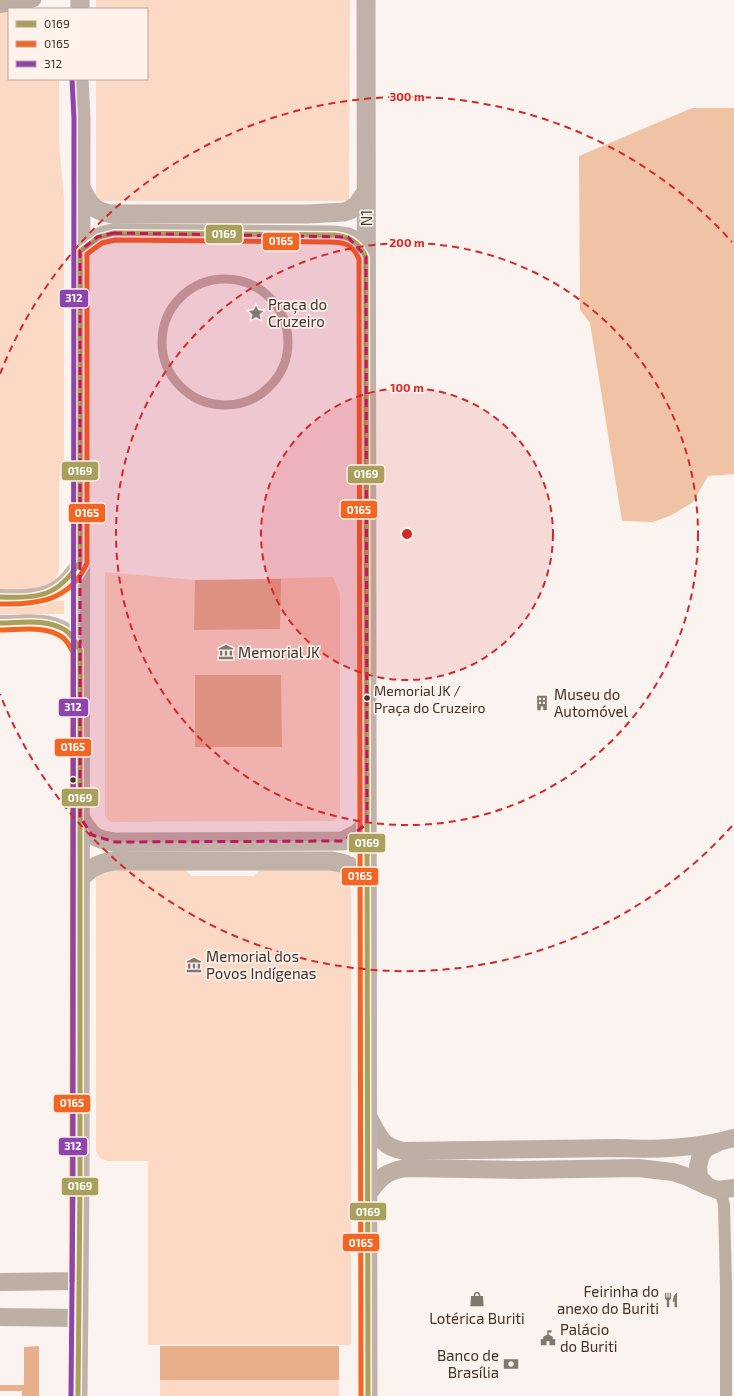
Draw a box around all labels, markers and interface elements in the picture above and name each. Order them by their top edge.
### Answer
legend [8,8,148,80]
text: 0169 [44,16,70,30]
text: 0165 [44,36,69,50]
text: 312 [44,56,62,70]
text: 300 m [389,89,425,103]
street label: N1 [357,210,375,226]
line badge: 0169 [205,224,243,244]
text: 0169 [212,227,236,240]
line badge: 0165 [262,232,300,251]
text: 0165 [269,234,293,247]
text: 200 m [389,235,425,249]
line badge: 312 [59,289,89,308]
text: 312 [65,291,83,304]
place label: Praça do Cruzeiro [268,295,327,330]
place icon: Praça do Cruzeiro [247,304,265,322]
text: 100 m [390,380,424,394]
line badge: 0169 [61,461,99,481]
text: 0169 [68,464,92,477]
line badge: 0169 [347,465,385,484]
text: 0169 [354,467,378,480]
line badge: 0165 [340,500,378,519]
line badge: 0165 [68,503,106,523]
text: 0165 [347,503,371,516]
text: 0165 [75,506,99,519]
centre of rings [400,527,414,541]
museum icon: Memorial JK [217,643,235,661]
place label: Memorial JK [238,643,320,661]
place label: Memorial JK / Praça do Cruzeiro [374,682,485,717]
place label: Museu do Automóvel [554,685,629,720]
marker: Memorial JK / Praça do Cruzeiro [362,693,372,703]
building icon: Museu do Automóvel [533,694,551,712]
line badge: 312 [58,698,89,717]
text: 312 [64,700,82,713]
line badge: 0165 [54,738,92,757]
text: 0165 [61,740,85,753]
unlabelled marker [68,775,78,785]
line badge: 0169 [61,788,99,807]
text: 0169 [68,791,92,804]
line badge: 0169 [348,833,386,853]
text: 0169 [355,836,379,849]
line badge: 0165 [341,867,379,886]
text: 0165 [348,869,372,882]
place label: Memorial dos Povos Indígenas [206,947,316,982]
museum icon: Memorial dos Povos Indígenas [185,956,203,974]
line badge: 0165 [53,1094,91,1113]
text: 0165 [60,1096,84,1109]
line badge: 312 [58,1137,88,1156]
text: 312 [64,1139,82,1152]
line badge: 0169 [61,1177,99,1196]
text: 0169 [68,1179,92,1192]
line badge: 0169 [349,1202,387,1221]
text: 0169 [356,1205,380,1218]
line badge: 0165 [342,1233,380,1252]
text: 0165 [349,1236,373,1249]
place label: Feirinha do anexo do Buriti [557,1282,659,1317]
shop icon: Lotérica Buriti [468,1290,486,1308]
restaurant icon: Feirinha do anexo do Buriti [662,1291,680,1309]
place label: Lotérica Buriti [429,1309,525,1327]
place label: Palácio do Buriti [560,1320,617,1355]
public building icon: Palácio do Buriti [539,1329,557,1347]
place label: Banco de Brasília [437,1346,499,1381]
bank icon: Banco de Brasília [502,1355,520,1373]

